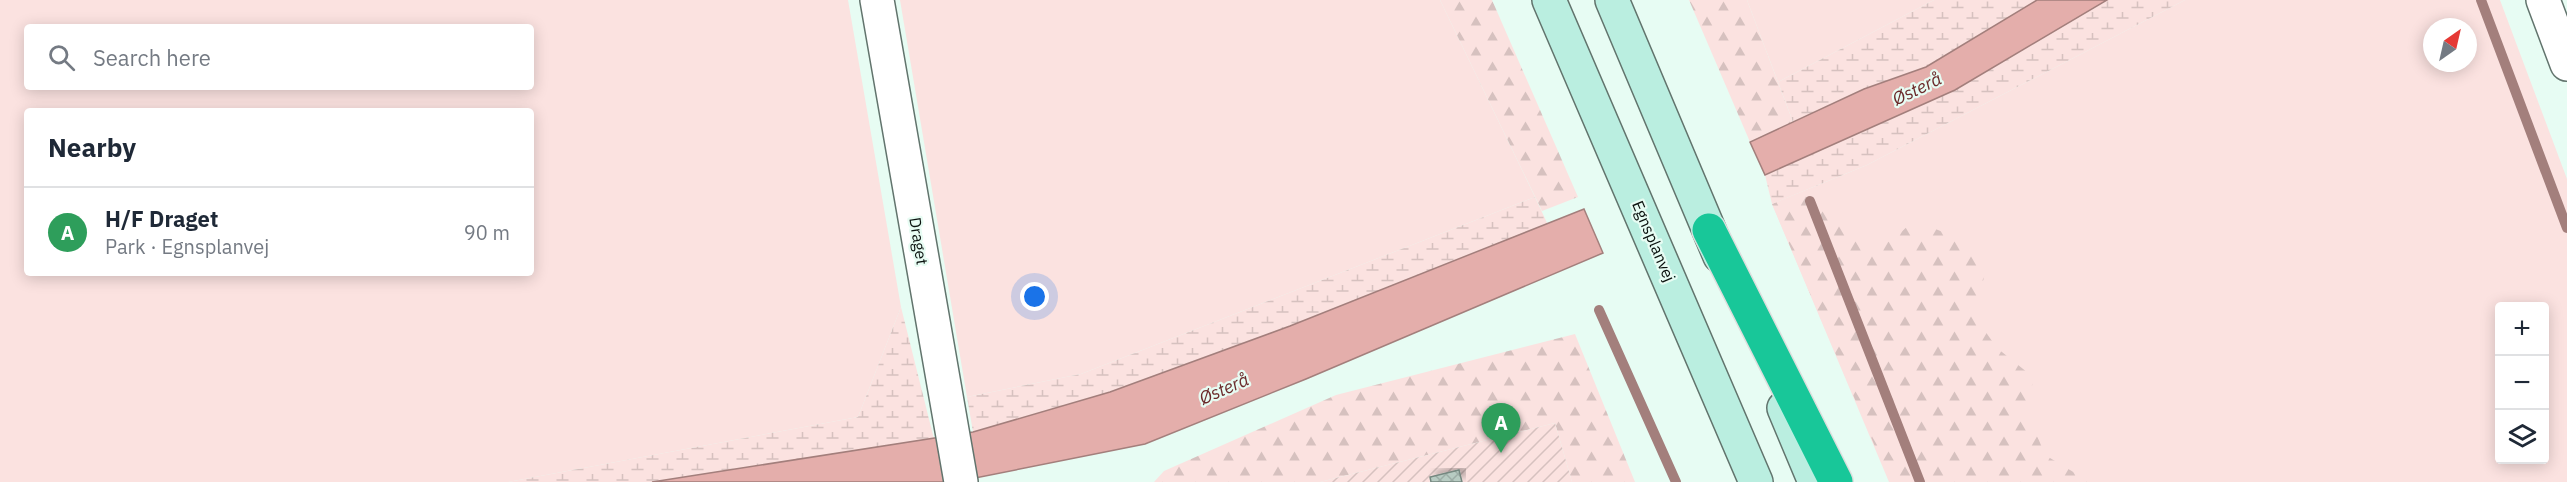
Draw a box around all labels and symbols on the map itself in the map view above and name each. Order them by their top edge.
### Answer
north arrow [2423,18,2477,72]
water label: Østerå [1888,67,1945,110]
street label: Egnsplanvej [1628,197,1680,285]
street label: Draget [905,216,933,266]
your location [1020,282,1049,311]
water label: Østerå [1195,367,1252,410]
pin: A [1482,404,1520,453]

